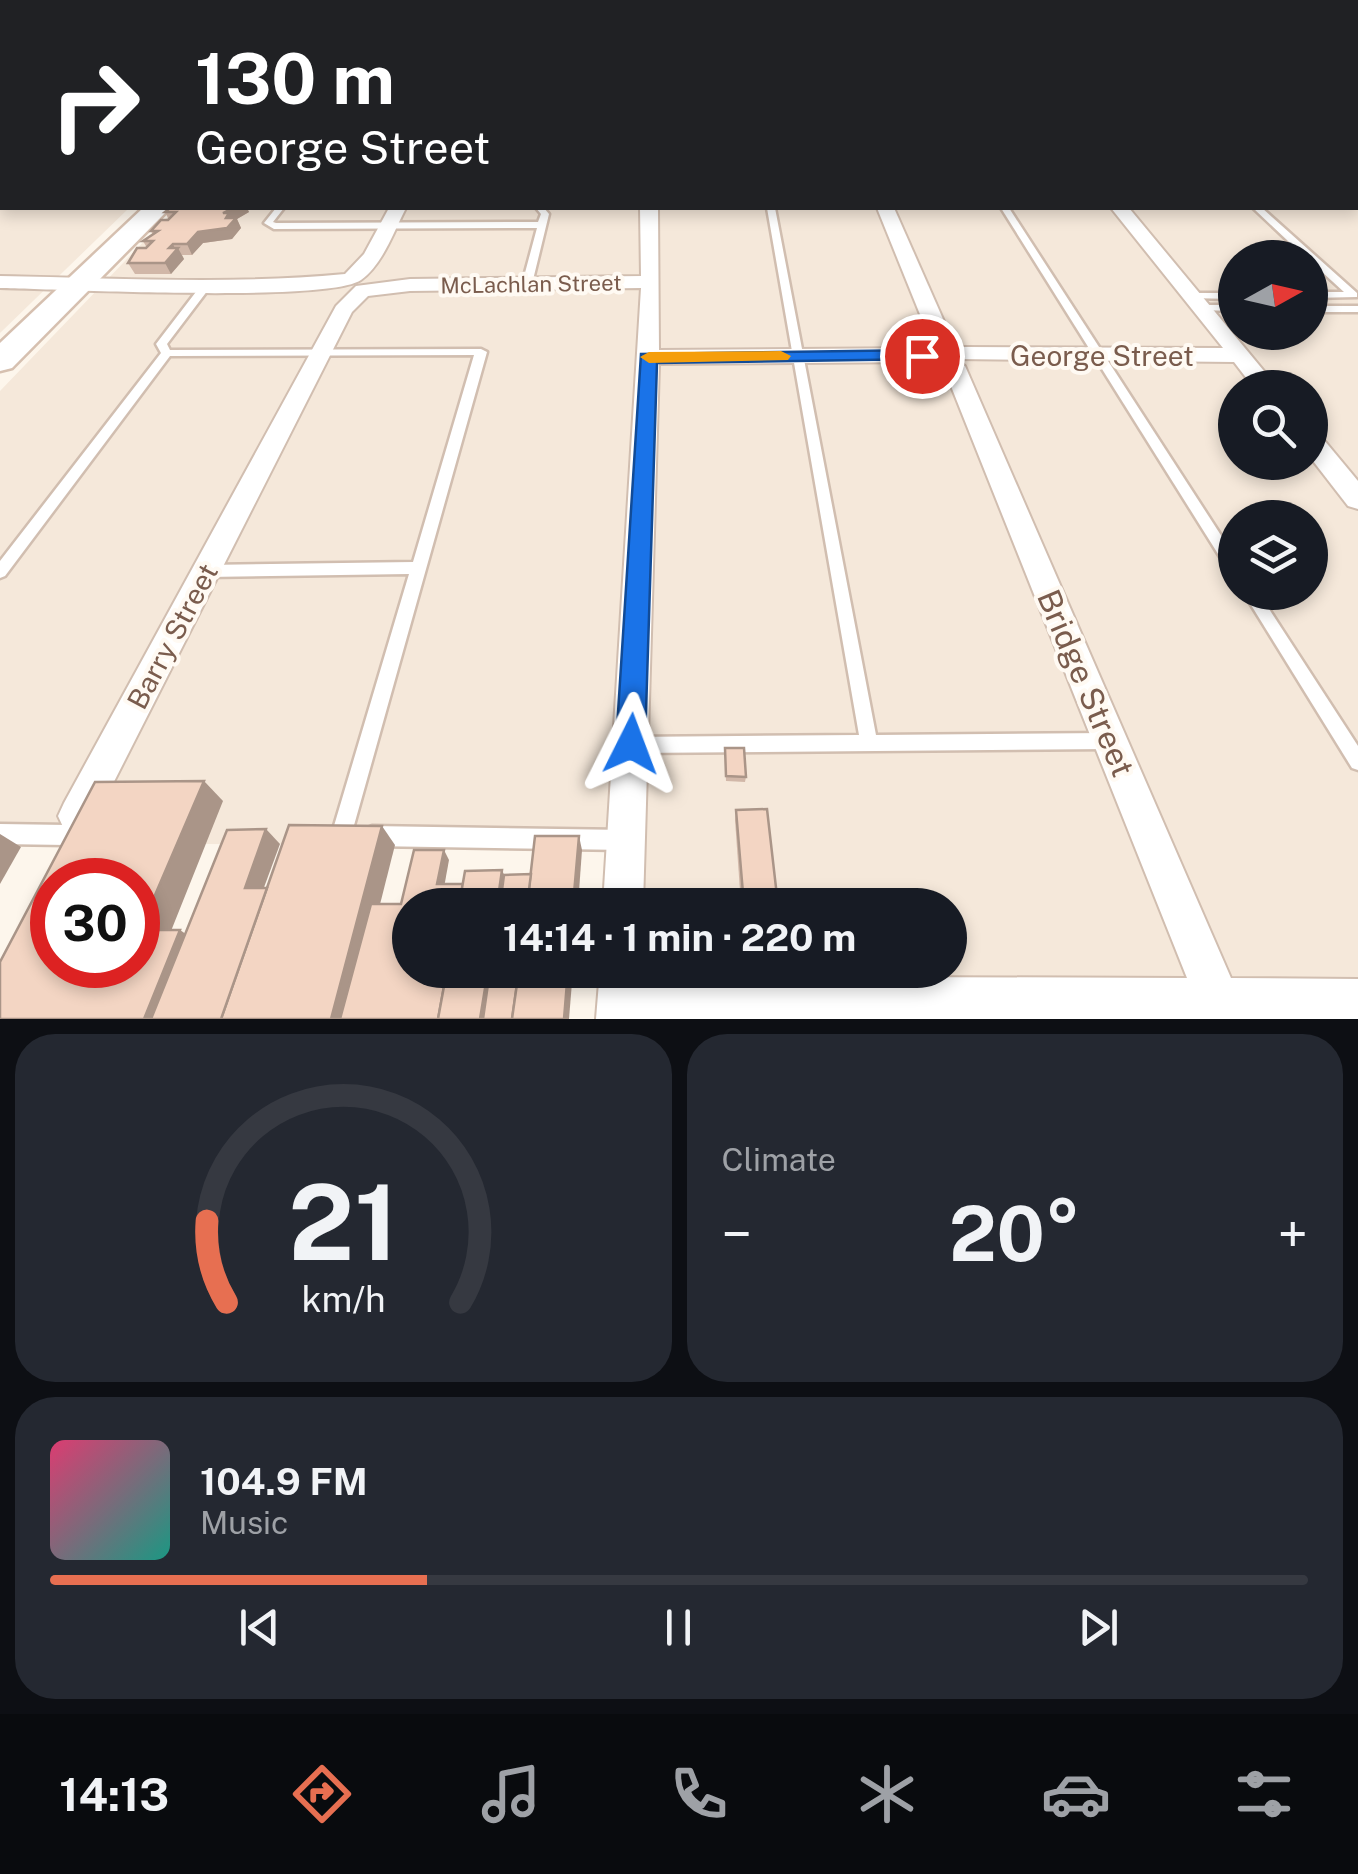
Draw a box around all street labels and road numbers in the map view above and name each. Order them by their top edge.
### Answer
street label: McLachlan Street [440,269,622,299]
street label: George Street [1010,339,1194,372]
street label: Barry Street [120,558,224,714]
street label: Bridge Street [1030,584,1142,782]

